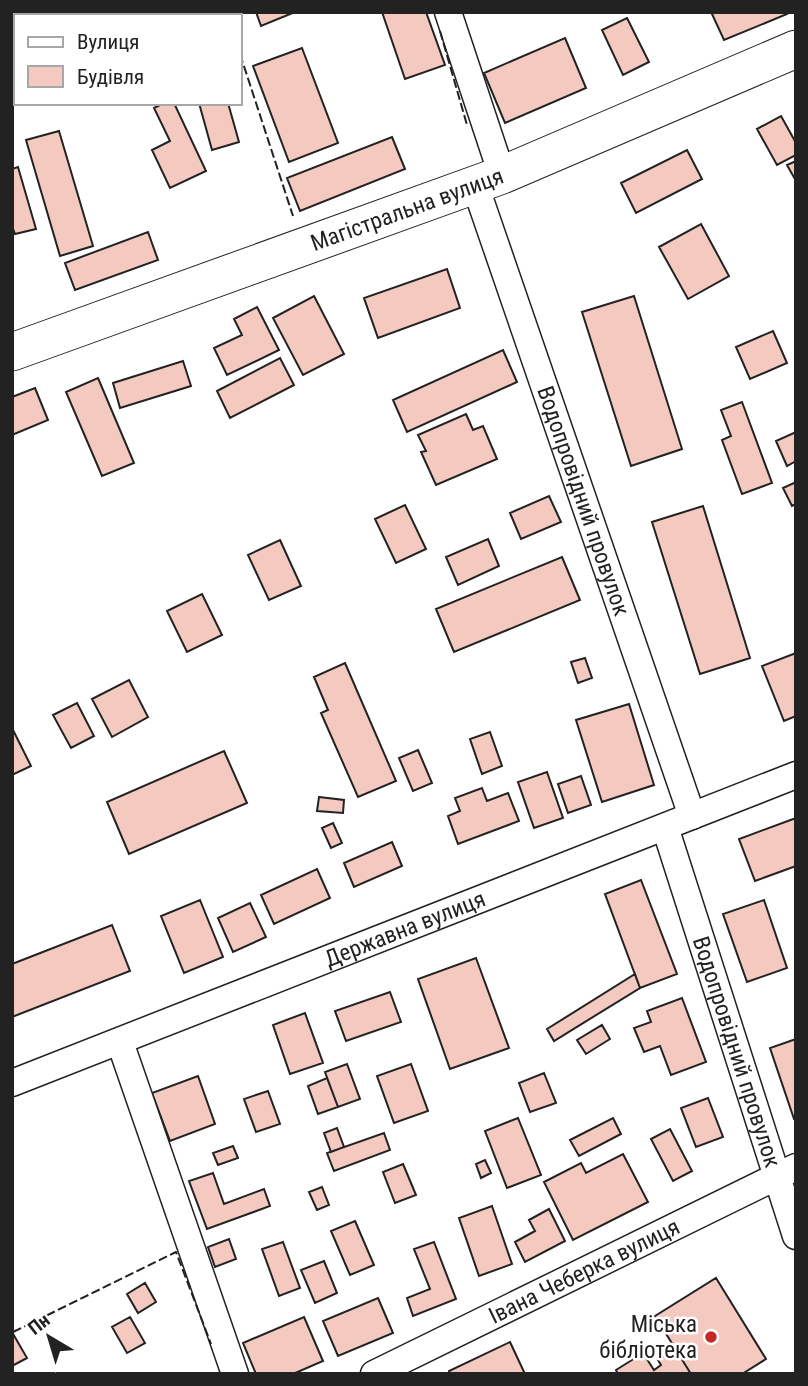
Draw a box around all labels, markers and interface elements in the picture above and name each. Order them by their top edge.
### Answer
legend [14,14,242,105]
text: Вулиця [77,30,139,54]
text: Будівля [77,65,144,89]
street label: Магістральна вулиця [307,163,507,257]
street label: Водопровідний провулок [531,383,635,619]
street label: Державна вулиця [321,885,489,973]
street label: Водопровідний провулок [687,933,786,1171]
street label: Івана Чеберка вулиця [485,1213,684,1330]
north arrow [14,1302,84,1372]
text: Пн [23,1308,54,1340]
place label: Міська бібліотека [599,1311,697,1364]
marker: Міська бібліотека [703,1329,719,1345]

